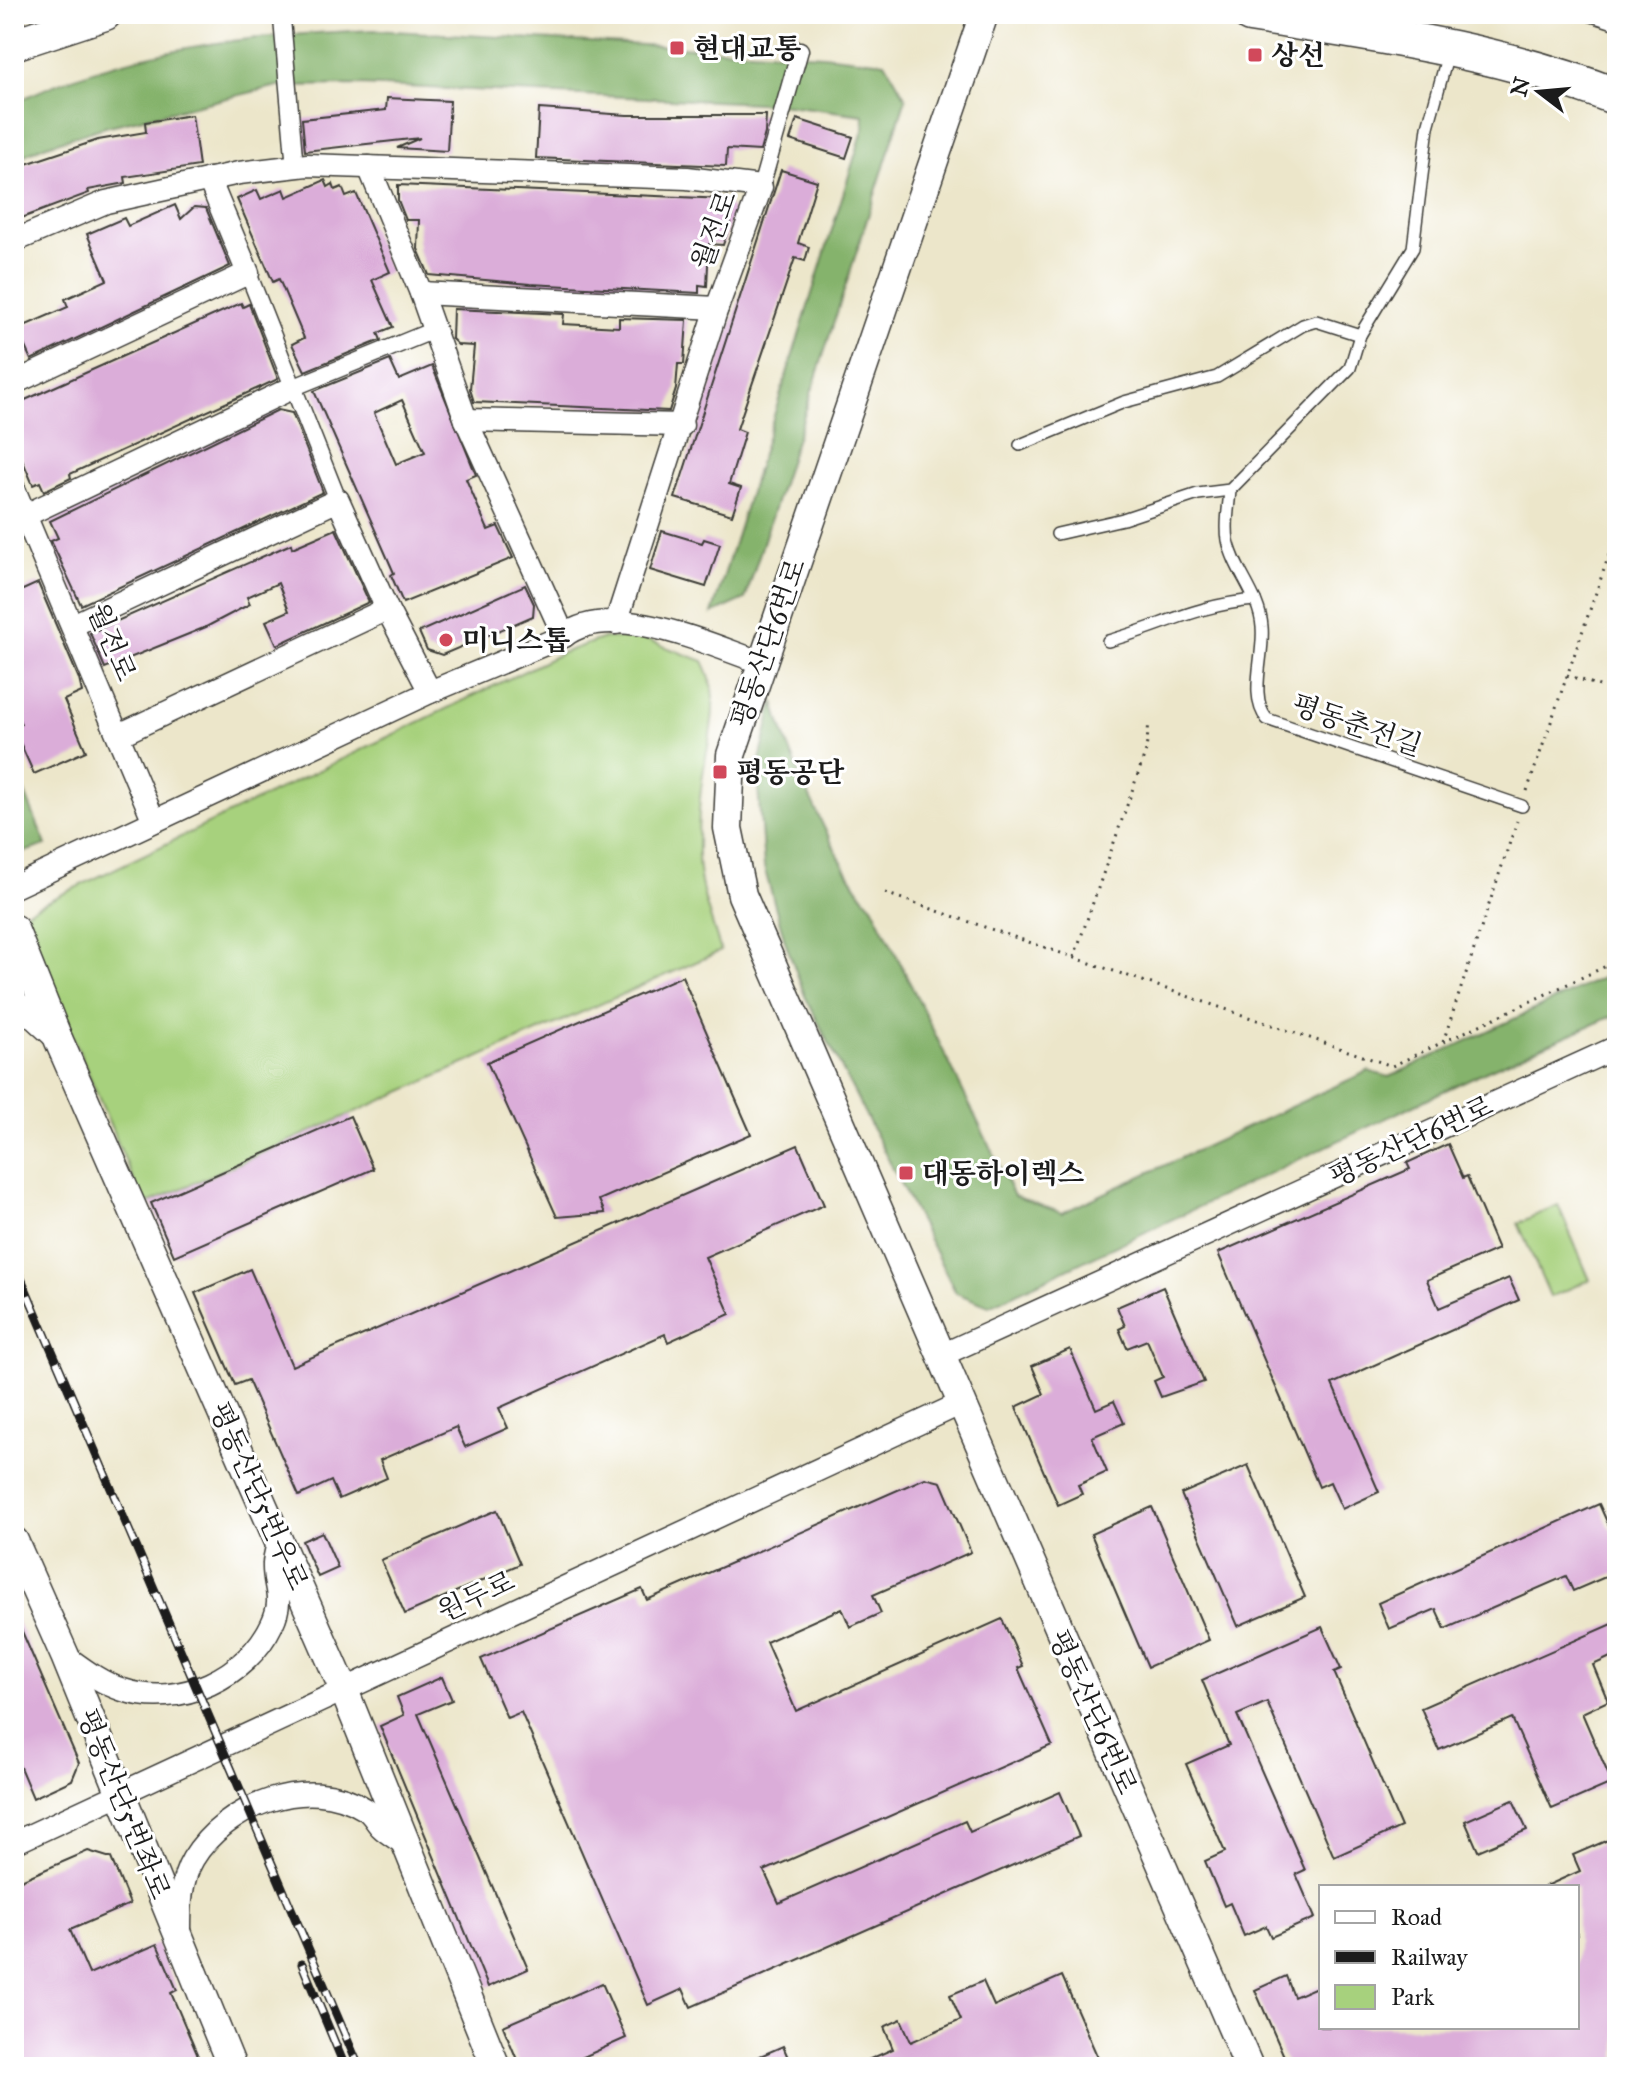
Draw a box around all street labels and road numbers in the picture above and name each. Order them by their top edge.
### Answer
street label: 월전로 [684,186,744,274]
street label: 평동산단6번로 [723,554,813,732]
street label: 월전로 [80,598,144,686]
street label: 평동춘전길 [1287,686,1427,764]
street label: 평동산단6번로 [1324,1088,1498,1194]
street label: 평동산단5번우로 [202,1396,316,1596]
street label: 원두로 [432,1563,520,1629]
street label: 평동산단6번로 [1041,1624,1145,1800]
street label: 평동산단5번좌로 [70,1704,178,1904]

